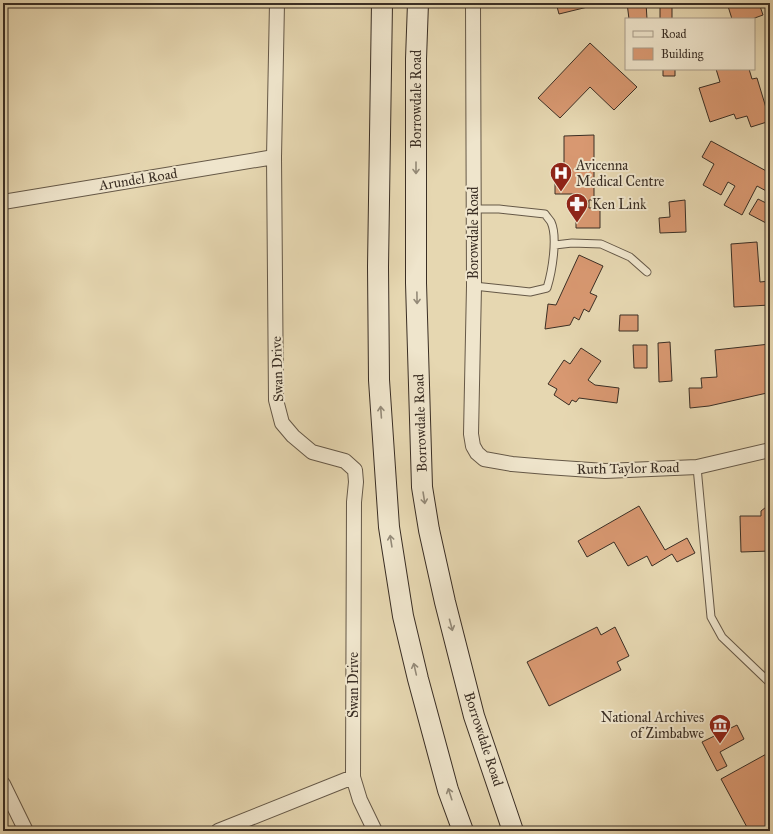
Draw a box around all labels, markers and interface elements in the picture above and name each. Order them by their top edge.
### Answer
legend [625,18,755,70]
text: Road [661,27,687,41]
text: Building [661,47,704,62]
street label: Borrowdale Road [408,50,425,148]
place label: Avicenna Medical Centre [575,157,665,190]
hospital icon: Avicenna Medical Centre [548,160,574,193]
one-way arrow [412,161,420,174]
street label: Arundel Road [97,165,179,194]
street label: Borowdale Road [465,186,482,280]
pharmacy icon: Ken Link [564,191,590,224]
place label: Ken Link [592,196,647,213]
one-way arrow [413,291,421,304]
street label: Swan Drive [268,336,287,402]
street label: Borrowdale Road [410,374,431,472]
one-way arrow [377,406,385,419]
street label: Ruth Taylor Road [576,459,680,478]
one-way arrow [420,491,428,504]
one-way arrow [387,535,395,548]
one-way arrow [448,618,455,631]
street label: Swan Drive [345,652,362,718]
one-way arrow [411,663,419,676]
street label: Borrowdale Road [460,690,507,789]
place label: National Archives of Zimbabwe [601,709,704,742]
museum icon: National Archives of Zimbabwe [707,712,733,745]
one-way arrow [446,788,453,801]

